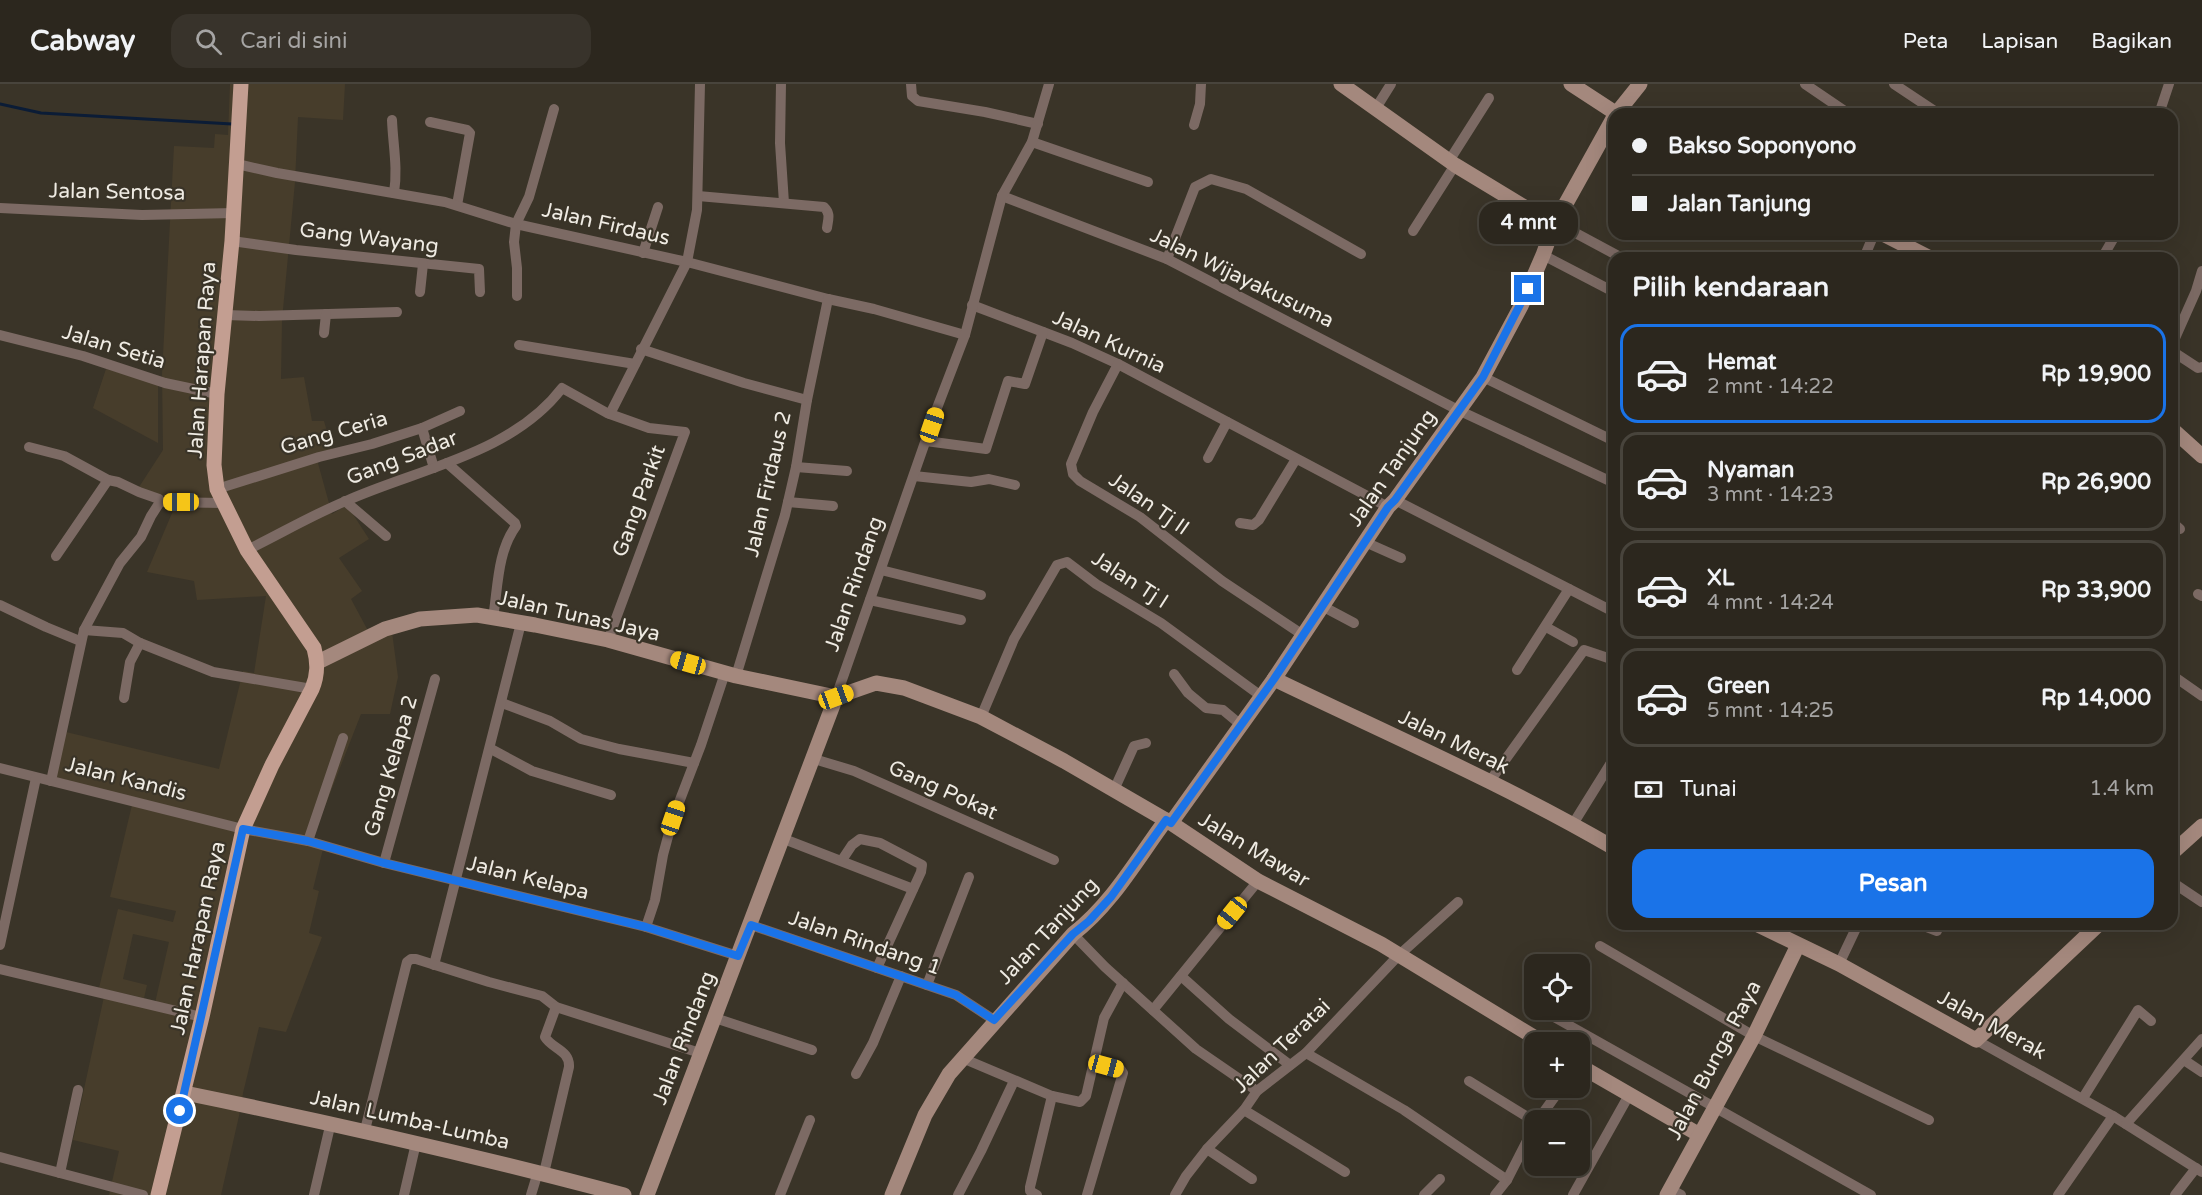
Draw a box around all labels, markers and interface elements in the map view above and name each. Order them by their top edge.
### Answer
search box [171,14,591,68]
text: Cabway [30,24,135,58]
icon: search [192,25,225,58]
text: Cari di sini [240,28,347,54]
text: Peta [1903,29,1948,54]
text: Lapisan [1981,29,2058,54]
text: Bagikan [2091,29,2172,54]
text: Bakso Soponyono [1668,133,1856,159]
street label: Jalan Sentosa [48,178,186,206]
text: Jalan Tanjung [1668,191,1811,217]
street label: Jalan Firdaus [540,197,672,251]
callout: 4 mnt [1478,202,1577,244]
text: 4 mnt [1501,211,1556,235]
street label: Gang Wayang [298,217,440,259]
street label: Jalan Wijayakusuma [1146,223,1338,333]
street label: Jalan Harapan Raya [183,261,221,459]
text: Pilih kendaraan [1632,271,1829,304]
route end [1514,275,1541,302]
street label: Jalan Kurnia [1049,305,1169,379]
street label: Jalan Setia [59,319,169,375]
icon: car [1635,347,1689,401]
text: Hemat [1707,349,1776,375]
text: Rp 19,900 [2041,361,2151,387]
text: 2 mnt · 14:22 [1707,375,1834,399]
car [918,405,946,445]
street label: Jalan Tanjung [1343,405,1441,531]
street label: Gang Ceria [277,406,391,460]
street label: Jalan Firdaus 2 [739,409,797,559]
street label: Gang Sadar [343,425,461,491]
street label: Gang Parkit [607,442,671,560]
icon: car [1635,455,1689,509]
text: Nyaman [1707,457,1794,483]
street label: Jalan Tj II [1104,467,1194,541]
text: Rp 26,900 [2041,469,2151,495]
text: 3 mnt · 14:23 [1707,483,1834,507]
car [163,493,199,511]
street label: Jalan Rindang [819,513,889,655]
street label: Jalan Tj I [1087,546,1173,614]
icon: car [1635,563,1689,617]
text: XL [1707,565,1734,591]
text: Rp 33,900 [2041,577,2151,603]
street label: Jalan Tunas Jaya [495,585,663,647]
text: 4 mnt · 14:24 [1707,591,1834,615]
car [668,649,708,677]
icon: car [1635,671,1689,725]
text: Green [1707,673,1770,699]
car [816,682,856,712]
text: Rp 14,000 [2041,685,2151,711]
street label: Gang Kelapa 2 [359,692,423,840]
text: 5 mnt · 14:25 [1707,699,1834,723]
street label: Jalan Merak [1395,704,1513,780]
street label: Jalan Kandis [63,752,189,806]
street label: Gang Pokat [885,755,1001,825]
icon: cash [1632,773,1665,806]
text: Tunai [1680,776,1737,802]
text: 1.4 km [2090,777,2154,801]
car [659,798,687,838]
street label: Jalan Mawar [1194,807,1314,893]
street label: Jalan Harapan Raya [165,839,231,1037]
button: Pesan [1632,849,2154,918]
street label: Jalan Kelapa [464,851,592,905]
street label: Jalan Tanjung [992,872,1104,990]
car [1214,893,1250,933]
street label: Jalan Rindang 1 [785,905,945,981]
map controls [1524,954,1590,1176]
button: locate [1524,954,1590,1020]
street label: Jalan Rindang [647,968,721,1108]
street label: Jalan Bunga Raya [1661,976,1767,1144]
street label: Jalan Merak [1933,985,2051,1065]
street label: Jalan Teratai [1228,994,1336,1098]
button: + [1524,1032,1590,1098]
car [1086,1053,1126,1079]
street label: Jalan Lumba-Lumba [308,1085,512,1155]
route start [166,1097,193,1124]
button: − [1524,1110,1590,1176]

